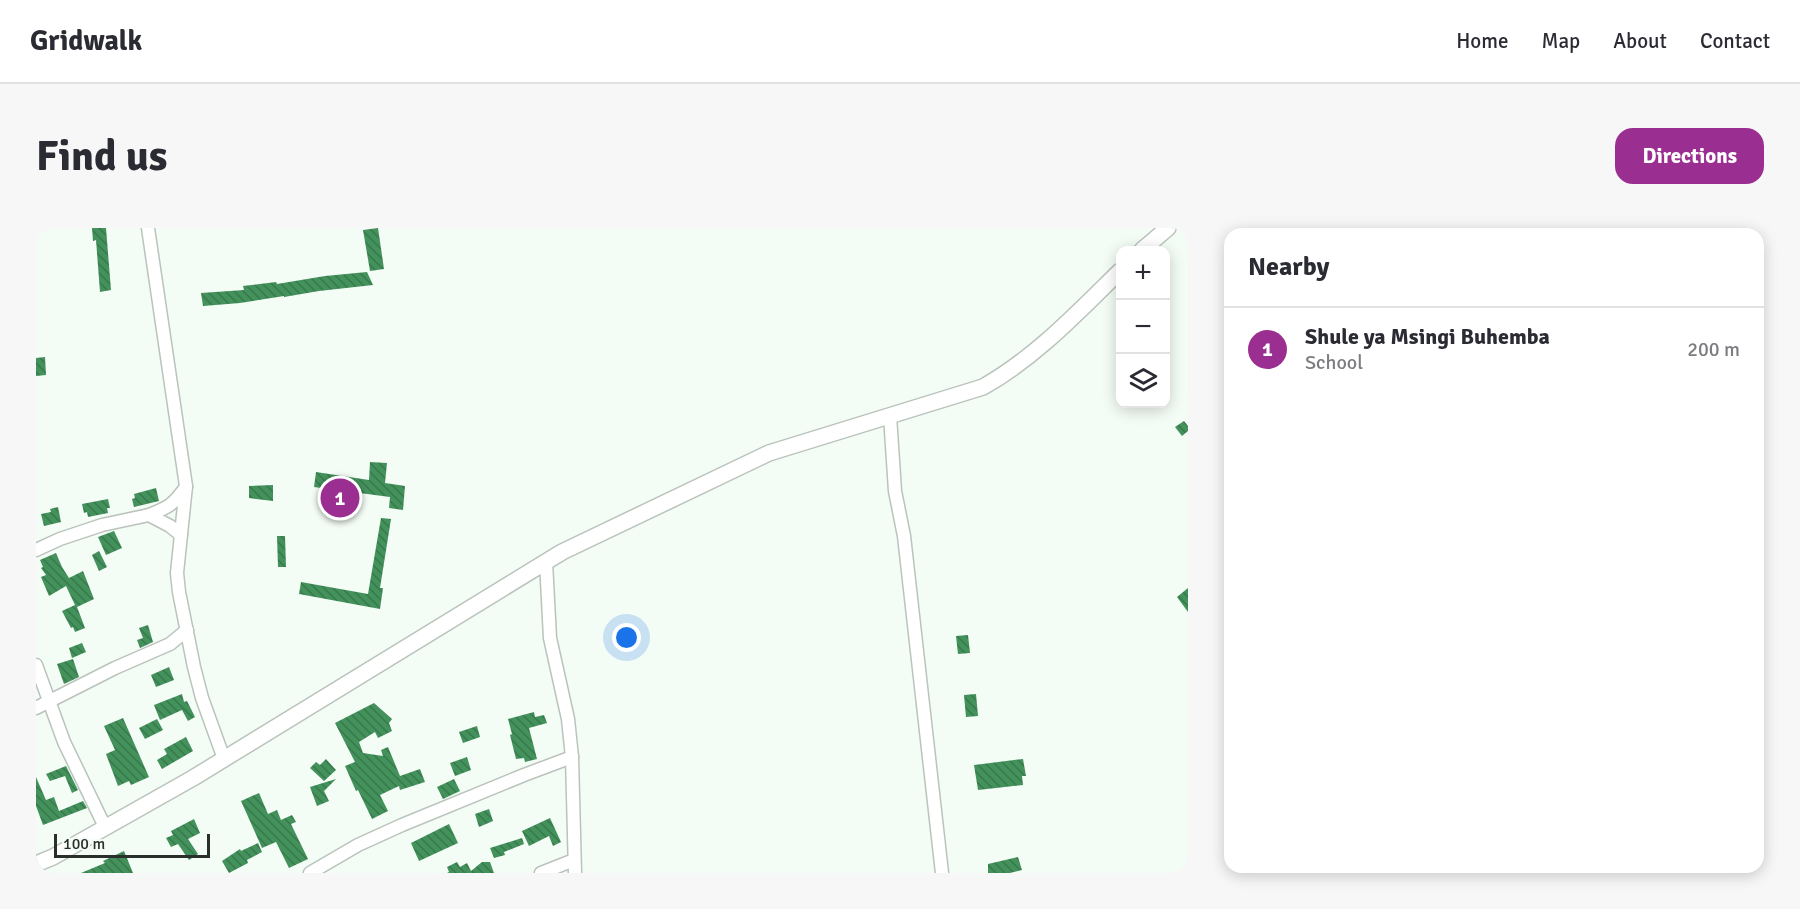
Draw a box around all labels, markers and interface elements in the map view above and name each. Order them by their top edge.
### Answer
text: Gridwalk [30,24,142,58]
text: Home [1456,28,1509,54]
text: Map [1542,28,1580,54]
text: About [1613,28,1667,54]
text: Contact [1700,28,1770,54]
button: Directions [1615,128,1764,184]
text: Find us [36,131,167,182]
map controls [1116,246,1170,408]
button: + [1116,246,1170,300]
text: Nearby [1248,251,1329,283]
button: − [1116,300,1170,354]
text: Shule ya Msingi Buhemba [1305,323,1550,350]
text: 1 [1262,337,1273,362]
text: 200 m [1687,337,1740,362]
text: School [1305,350,1363,375]
button: layers [1116,354,1170,408]
pin: 1 [320,476,360,520]
your location [612,623,641,652]
scale bar [54,831,210,858]
text: 100 m [63,834,105,854]

